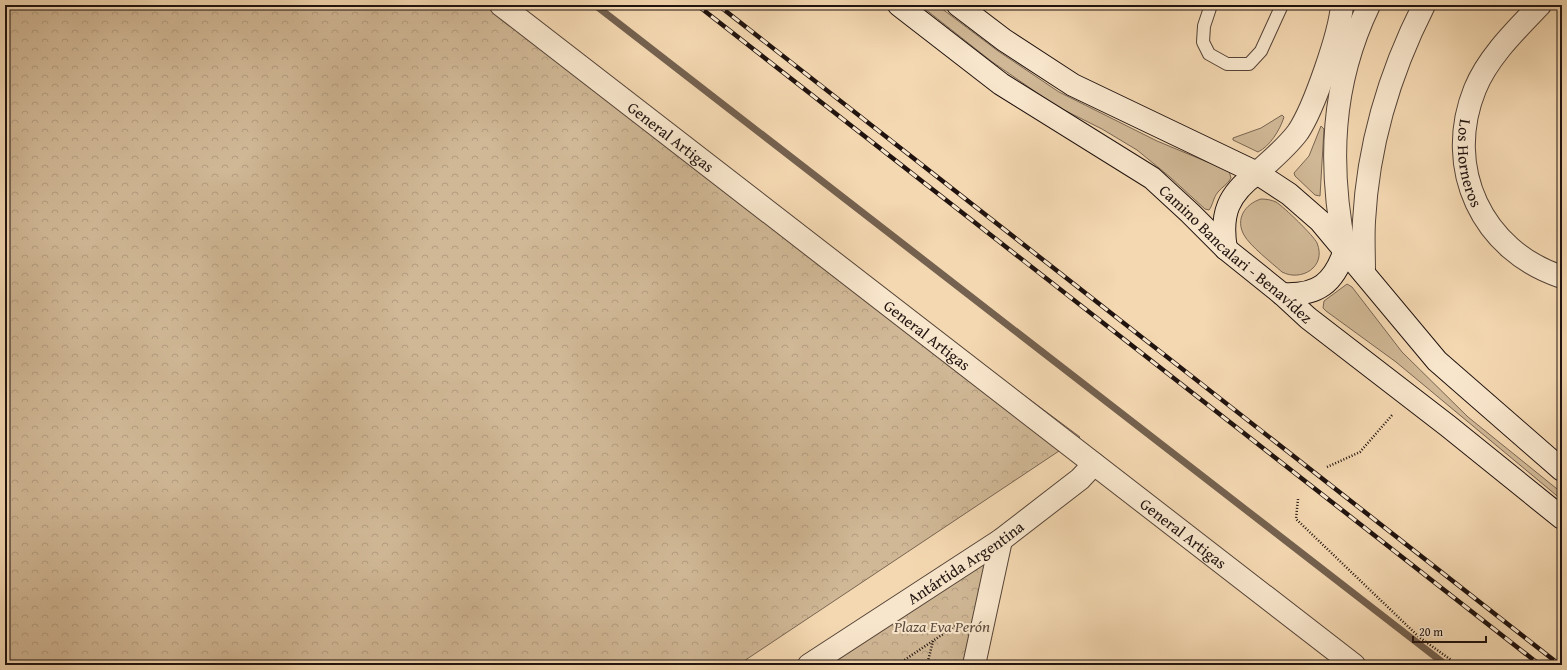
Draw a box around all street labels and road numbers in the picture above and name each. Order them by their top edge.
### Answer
street label: General Artigas [623,95,719,178]
street label: Los Horneros [1452,118,1489,211]
street label: Camino Bancalari - Benavídez [1154,178,1318,329]
street label: General Artigas [879,294,976,376]
street label: General Artigas [1135,492,1232,574]
street label: Antártida Argentina [902,514,1029,610]

